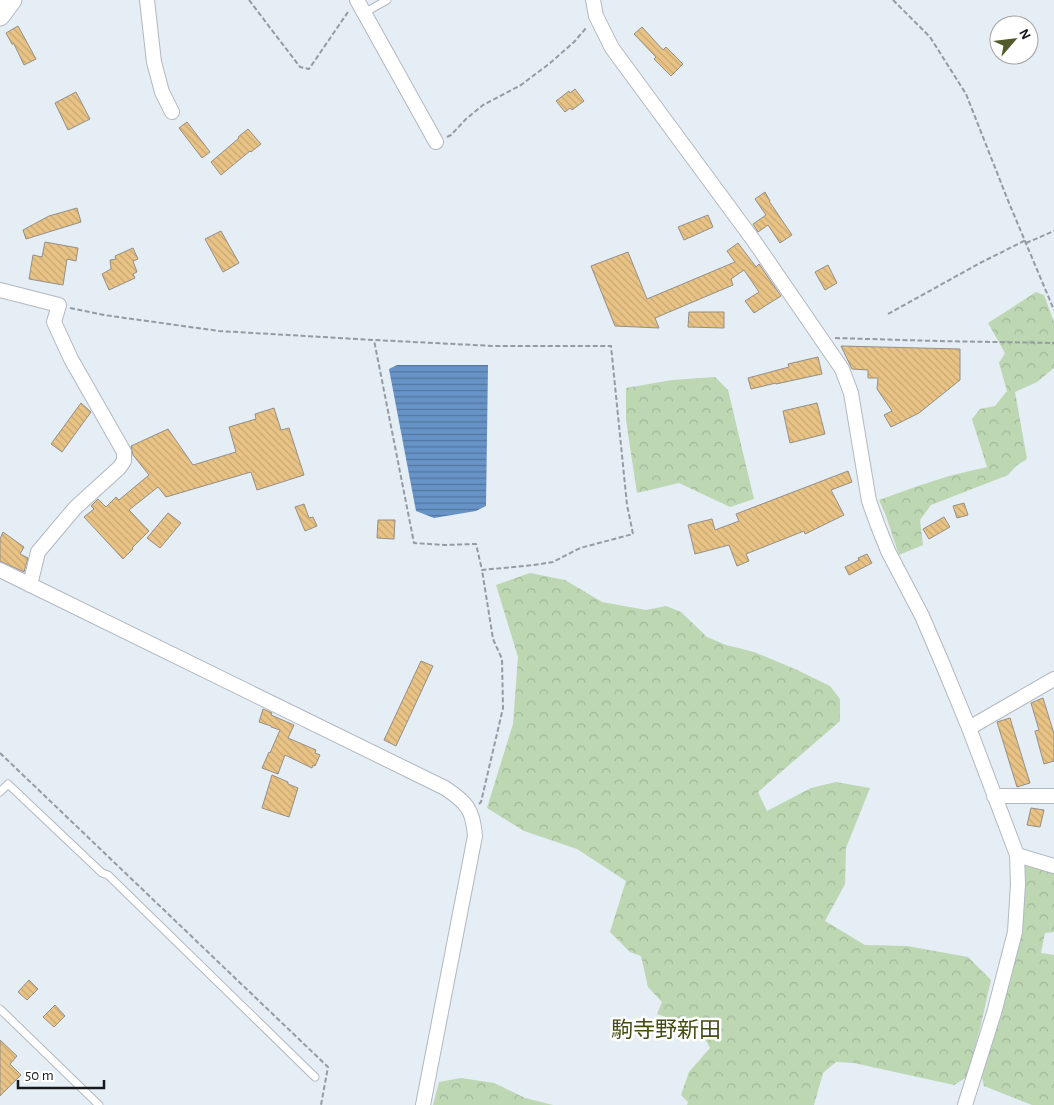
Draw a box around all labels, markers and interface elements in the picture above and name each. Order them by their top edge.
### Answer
north arrow [989,15,1039,65]
text: N [1016,27,1033,42]
district label: 駒寺野新田 [611,1018,721,1041]
scale bar [18,1058,104,1090]
text: 50 m [25,1068,54,1083]

